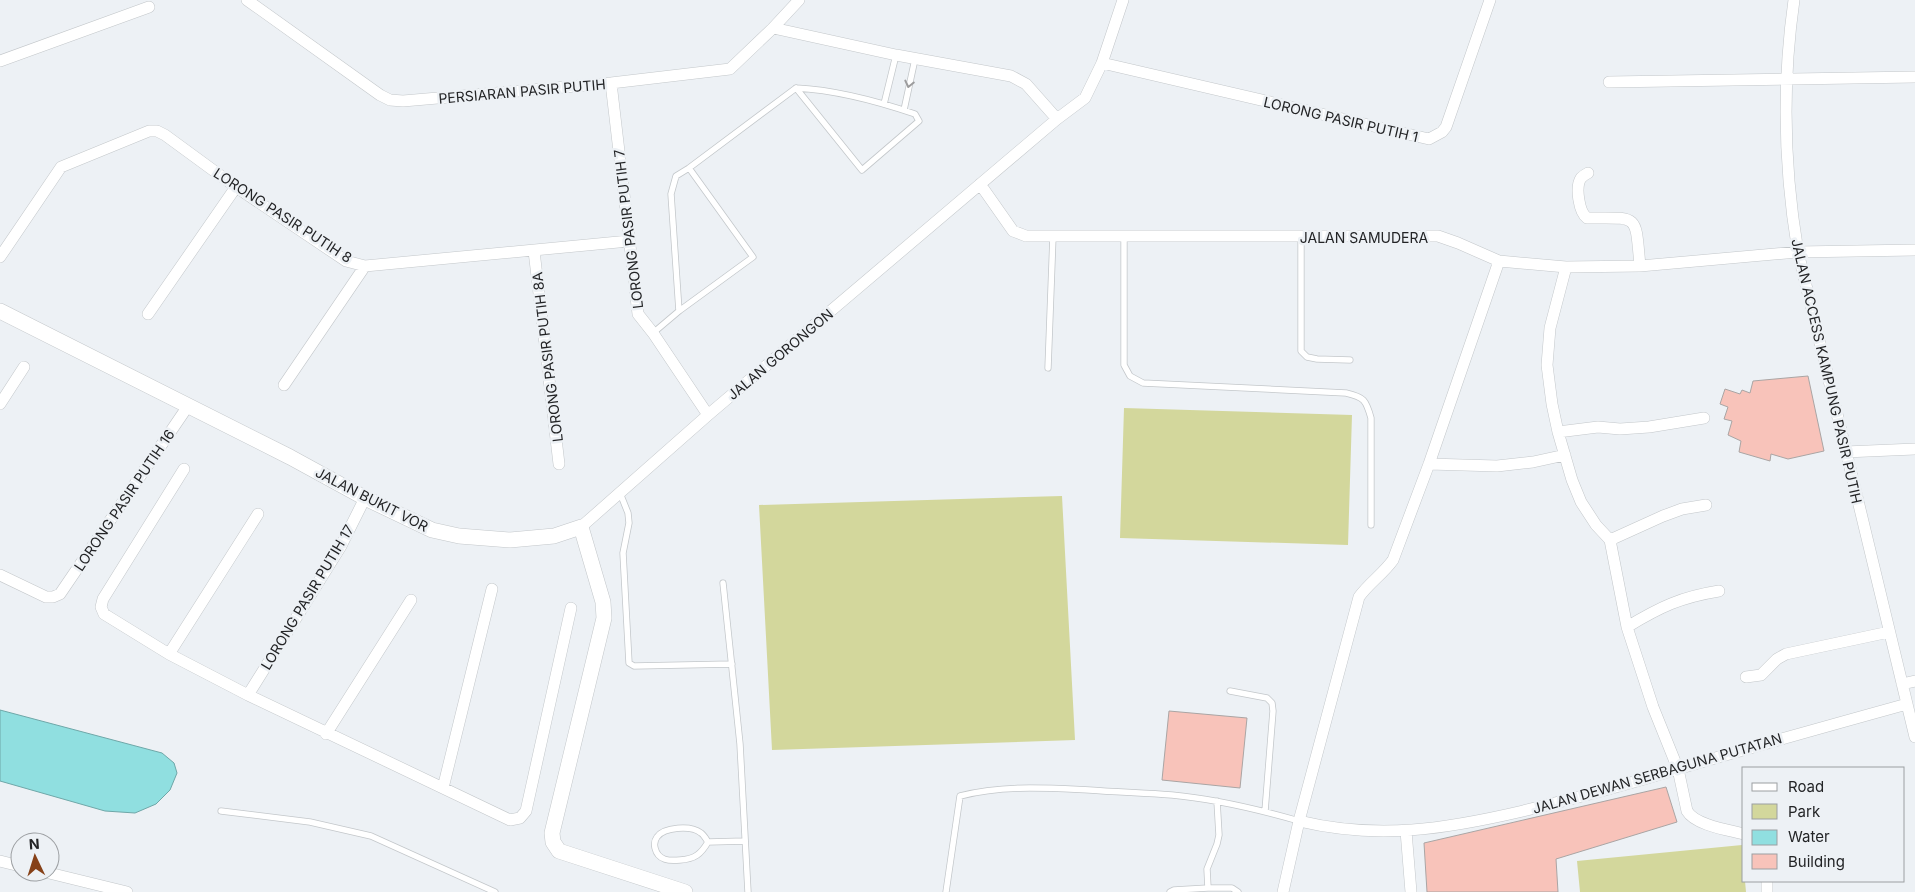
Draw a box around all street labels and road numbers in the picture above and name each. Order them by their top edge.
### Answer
street label: PERSIARAN PASIR PUTIH [438,75,606,107]
street label: LORONG PASIR PUTIH 1 [1262,93,1420,145]
street label: LORONG PASIR PUTIH 7 [610,148,646,310]
street label: LORONG PASIR PUTIH 8 [211,164,355,266]
street label: JALAN SAMUDERA [1300,229,1429,246]
street label: JALAN ACCESS KAMPUNG PASIR PUTIH [1788,237,1866,505]
street label: LORONG PASIR PUTIH 8A [528,271,566,443]
street label: JALAN GORONGON [724,305,836,403]
street label: LORONG PASIR PUTIH 16 [70,426,178,574]
street label: JALAN BUKIT VOR [313,463,431,535]
street label: LORONG PASIR PUTIH 17 [257,521,357,673]
street label: JALAN DEWAN SERBAGUNA PUTATAN [1530,729,1784,817]

